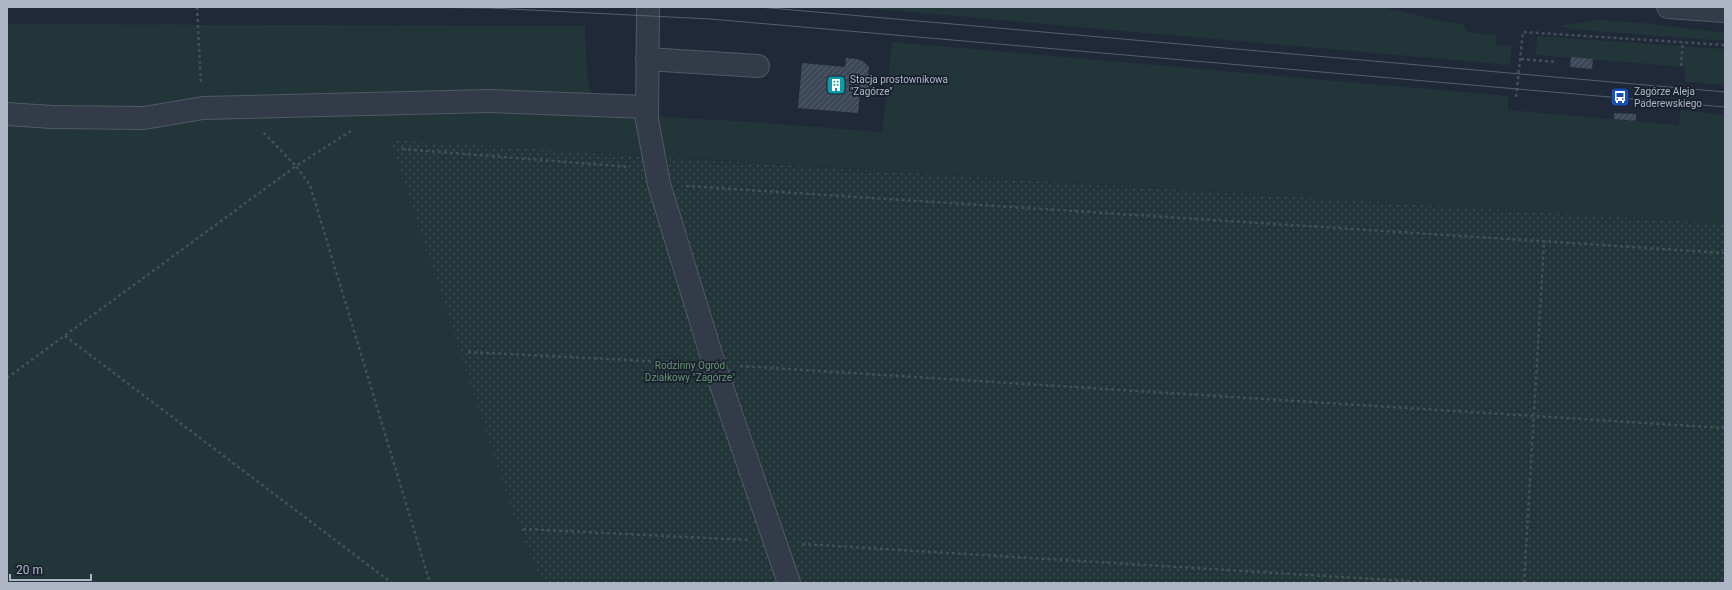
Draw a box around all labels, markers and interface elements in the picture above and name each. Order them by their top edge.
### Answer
building icon: Stacja prostownikowa "Zagórze" [825,74,847,96]
place label: Stacja prostownikowa "Zagórze" [850,74,948,97]
bus stop icon: Zagórze Aleja Paderewskiego [1609,86,1631,108]
place label: Zagórze Aleja Paderewskiego [1634,86,1702,109]
park label: Rodzinny Ogród Działkowy "Zagórze" [645,360,735,383]
scale bar [10,556,91,582]
text: 20 m [16,563,43,577]

